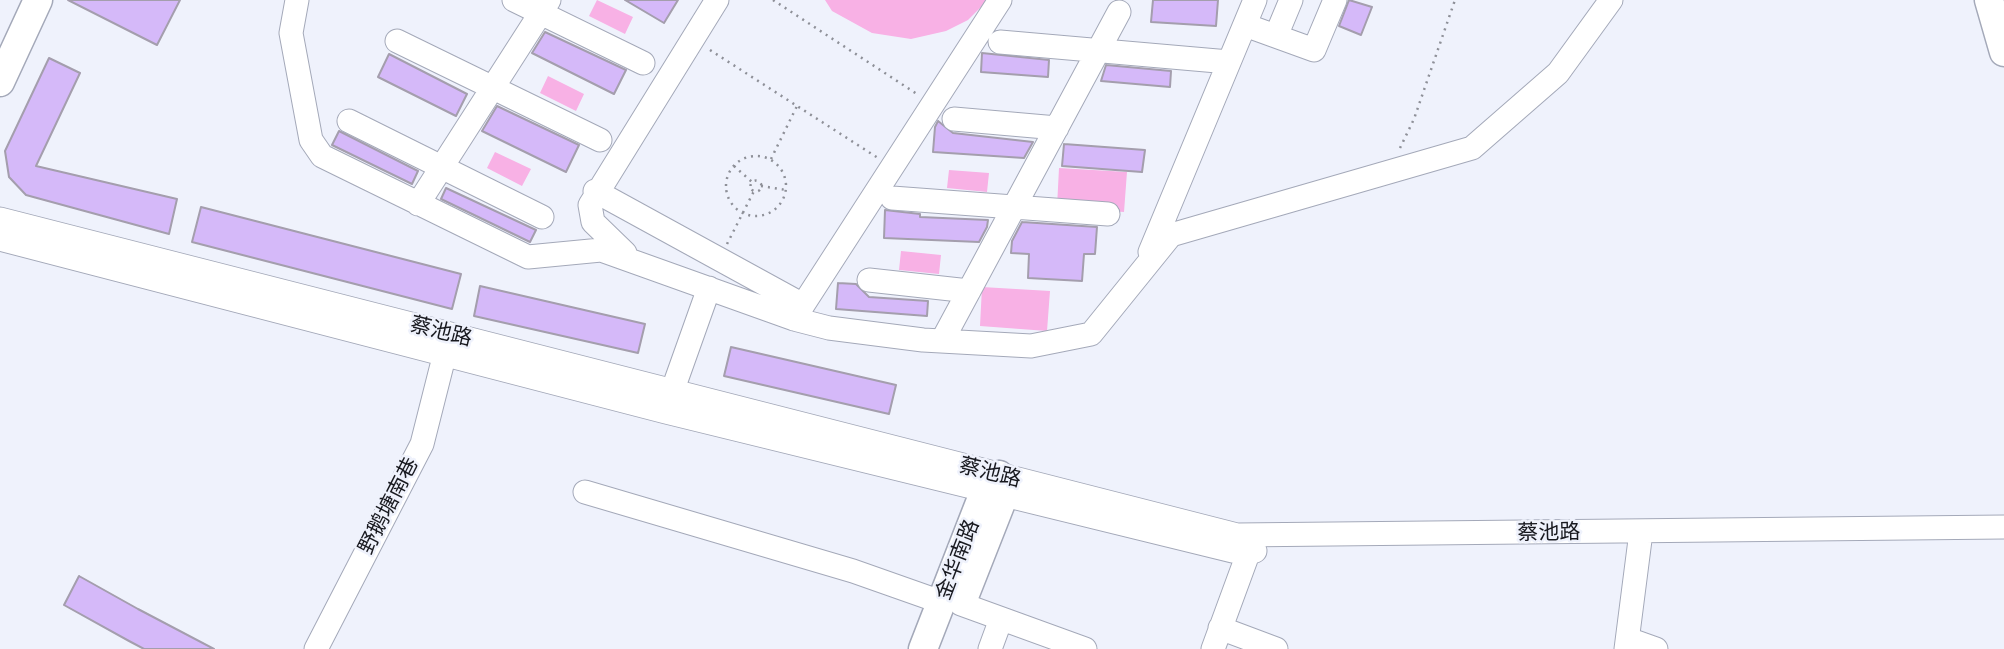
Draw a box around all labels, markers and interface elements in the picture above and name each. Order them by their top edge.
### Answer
street label: 蔡池路 [407,312,475,352]
street label: 蔡池路 [956,453,1024,493]
street label: 野鹅塘南巷 [354,454,424,558]
street label: 金华南路 [931,516,985,604]
street label: 蔡池路 [1517,520,1581,546]

